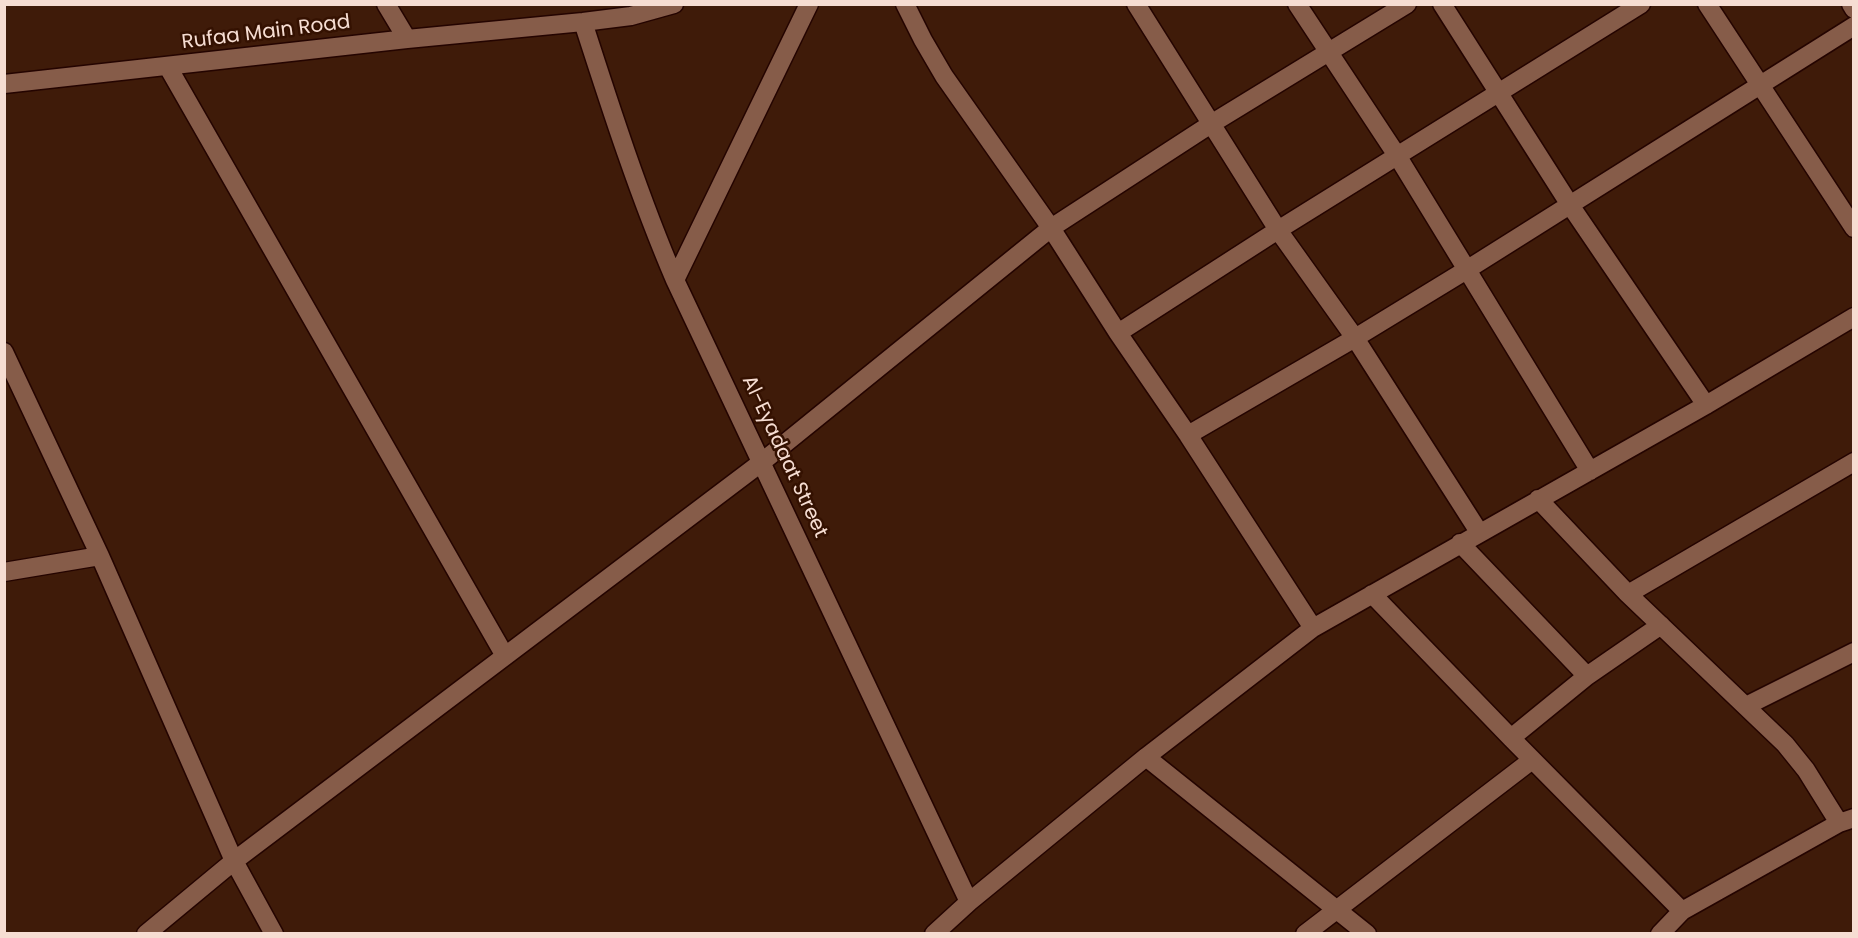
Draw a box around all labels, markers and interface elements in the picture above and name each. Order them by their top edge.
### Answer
street label: Rufaa Main Road [180,11,352,55]
street label: Al-Eyadaat Street [736,372,832,542]

